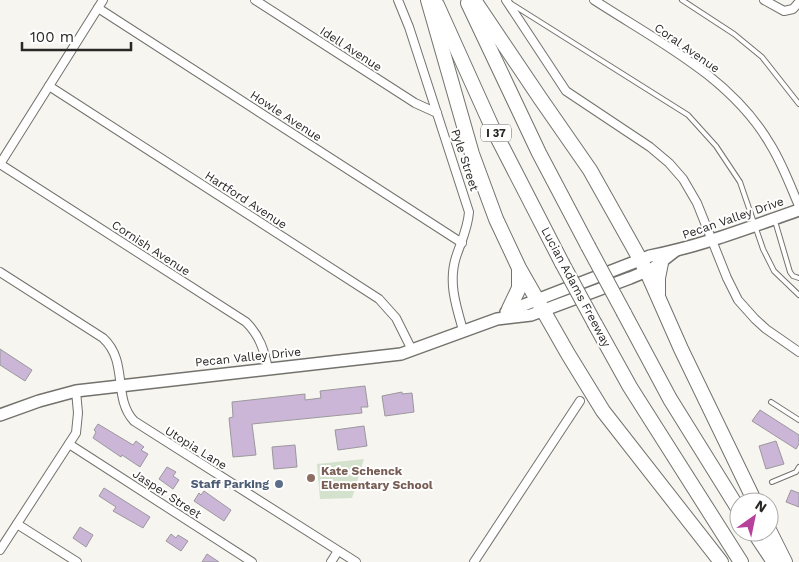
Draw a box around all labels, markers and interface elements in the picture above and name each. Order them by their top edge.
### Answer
scale bar [22,20,131,52]
street label: Coral Avenue [652,20,722,76]
street label: Idell Avenue [317,24,385,74]
text: 100 m [30,28,74,46]
street label: Howle Avenue [248,88,324,144]
road number: I 37 [481,125,511,142]
street label: Pyle Street [448,127,482,193]
street label: Hartford Avenue [202,168,290,232]
street label: Pecan Valley Drive [680,194,786,242]
street label: Cornish Avenue [109,217,193,279]
street label: Lucian Adams Freeway [538,225,614,350]
street label: Pecan Valley Drive [194,344,302,370]
street label: Utopia Lane [162,423,230,473]
place label: Kate Schenck Elementary School [321,464,433,492]
street label: Jasper Street [130,467,204,521]
marker: Kate Schenck Elementary School [305,472,317,484]
place label: Staff Parking [191,477,269,491]
marker: Staff Parking [273,478,285,490]
north arrow [729,492,779,542]
text: N [752,497,770,516]

